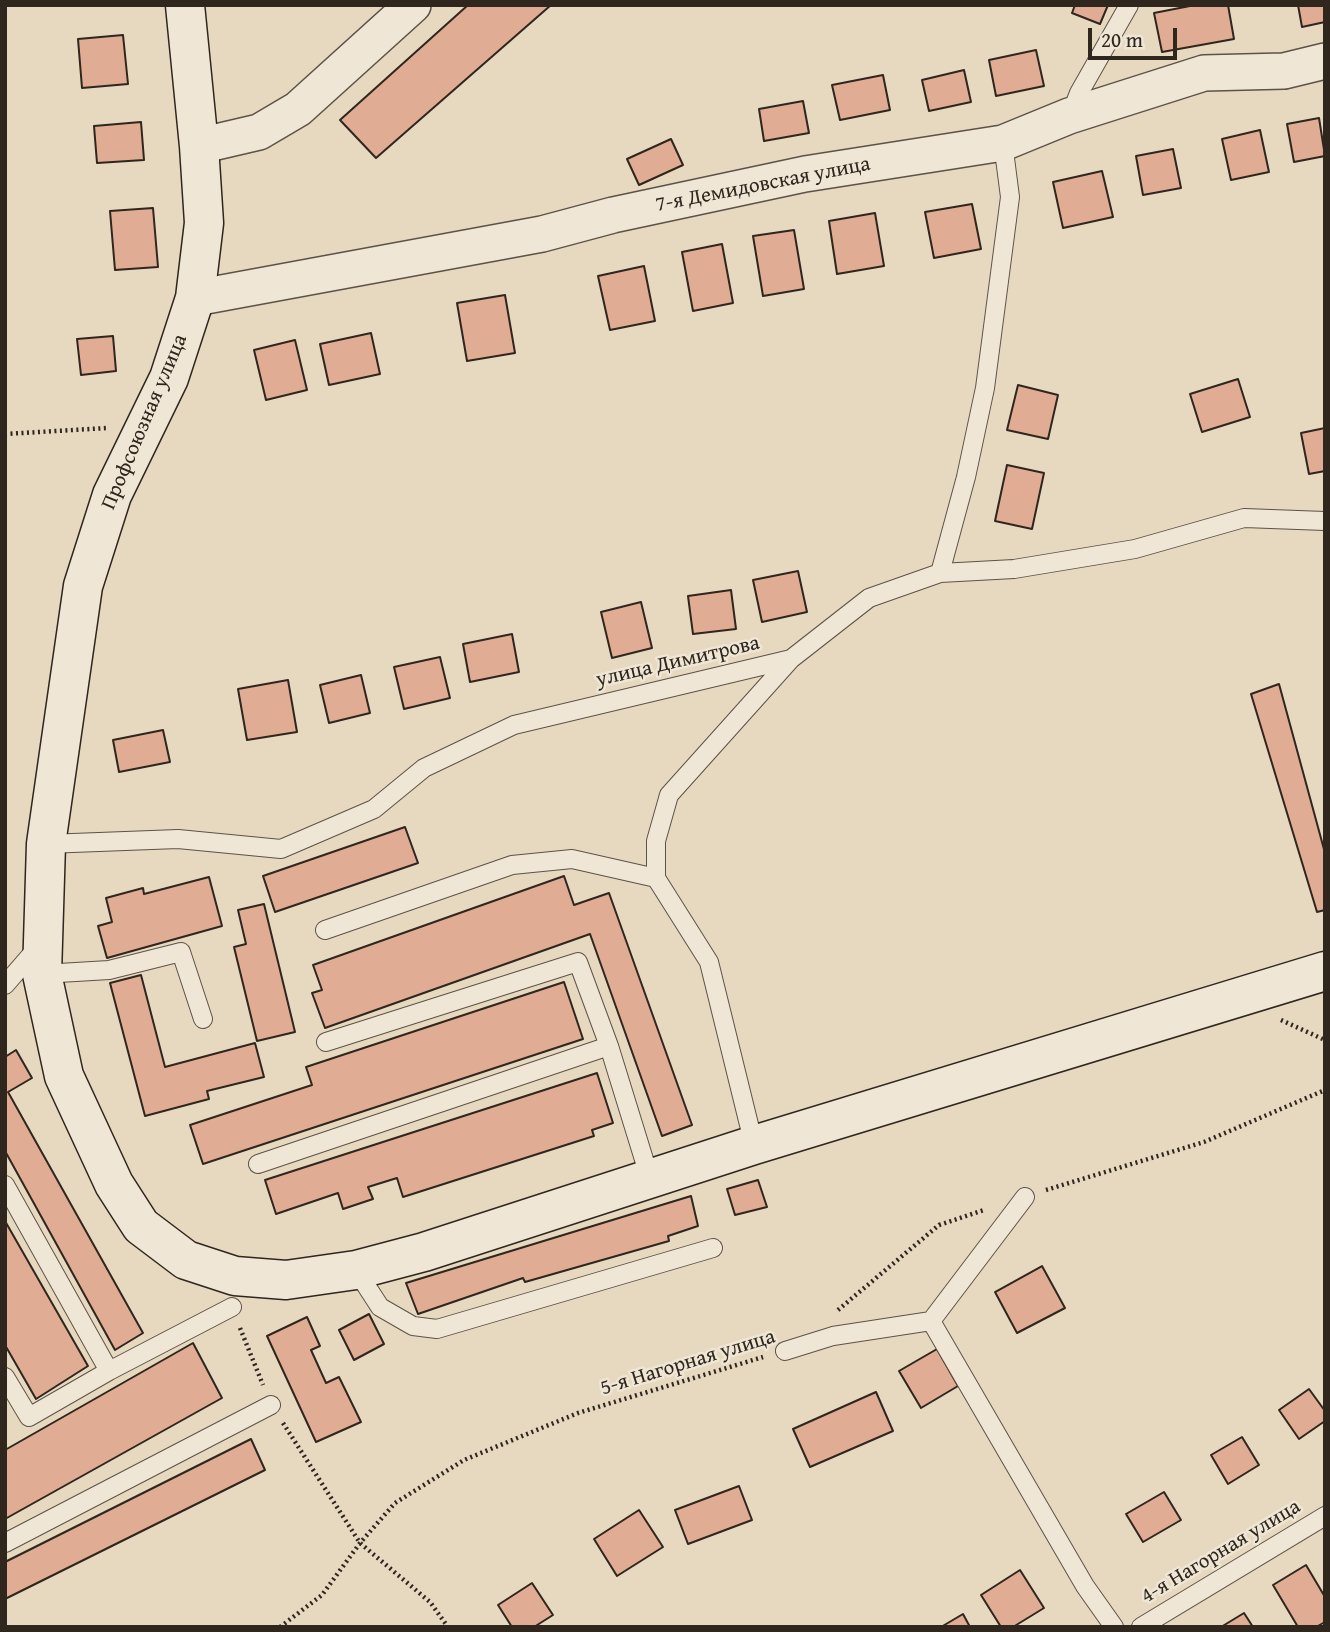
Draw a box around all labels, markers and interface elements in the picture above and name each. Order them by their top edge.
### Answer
scale bar [1092,14,1181,58]
text: 20 m [1101,24,1143,55]
street label: 7-я Демидовская улица [654,152,872,218]
street label: Профсоюзная улица [97,330,193,514]
street label: улица Димитрова [594,631,762,693]
street label: 5-я Нагорная улица [597,1324,779,1402]
street label: 4-я Нагорная улица [1137,1494,1305,1610]

